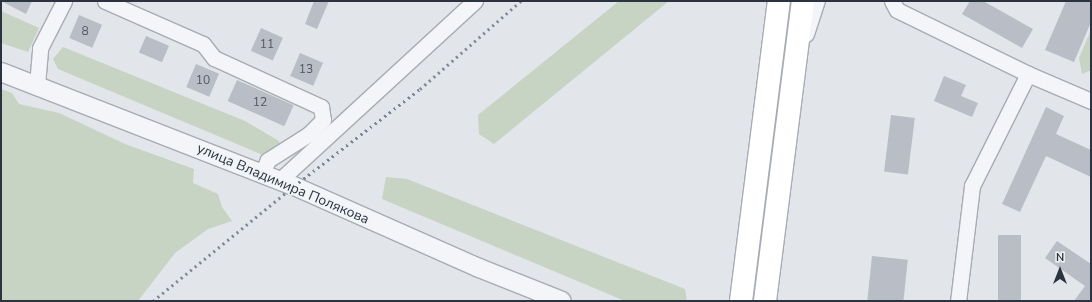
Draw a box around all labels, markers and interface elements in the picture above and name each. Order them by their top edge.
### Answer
house number: 8 [81,25,89,39]
house number: 11 [260,38,274,52]
house number: 13 [299,63,313,77]
house number: 10 [196,74,210,88]
house number: 12 [253,96,267,110]
street label: улица Владимира Полякова [194,140,372,228]
north arrow [1040,250,1080,290]
text: N [1056,250,1064,265]

